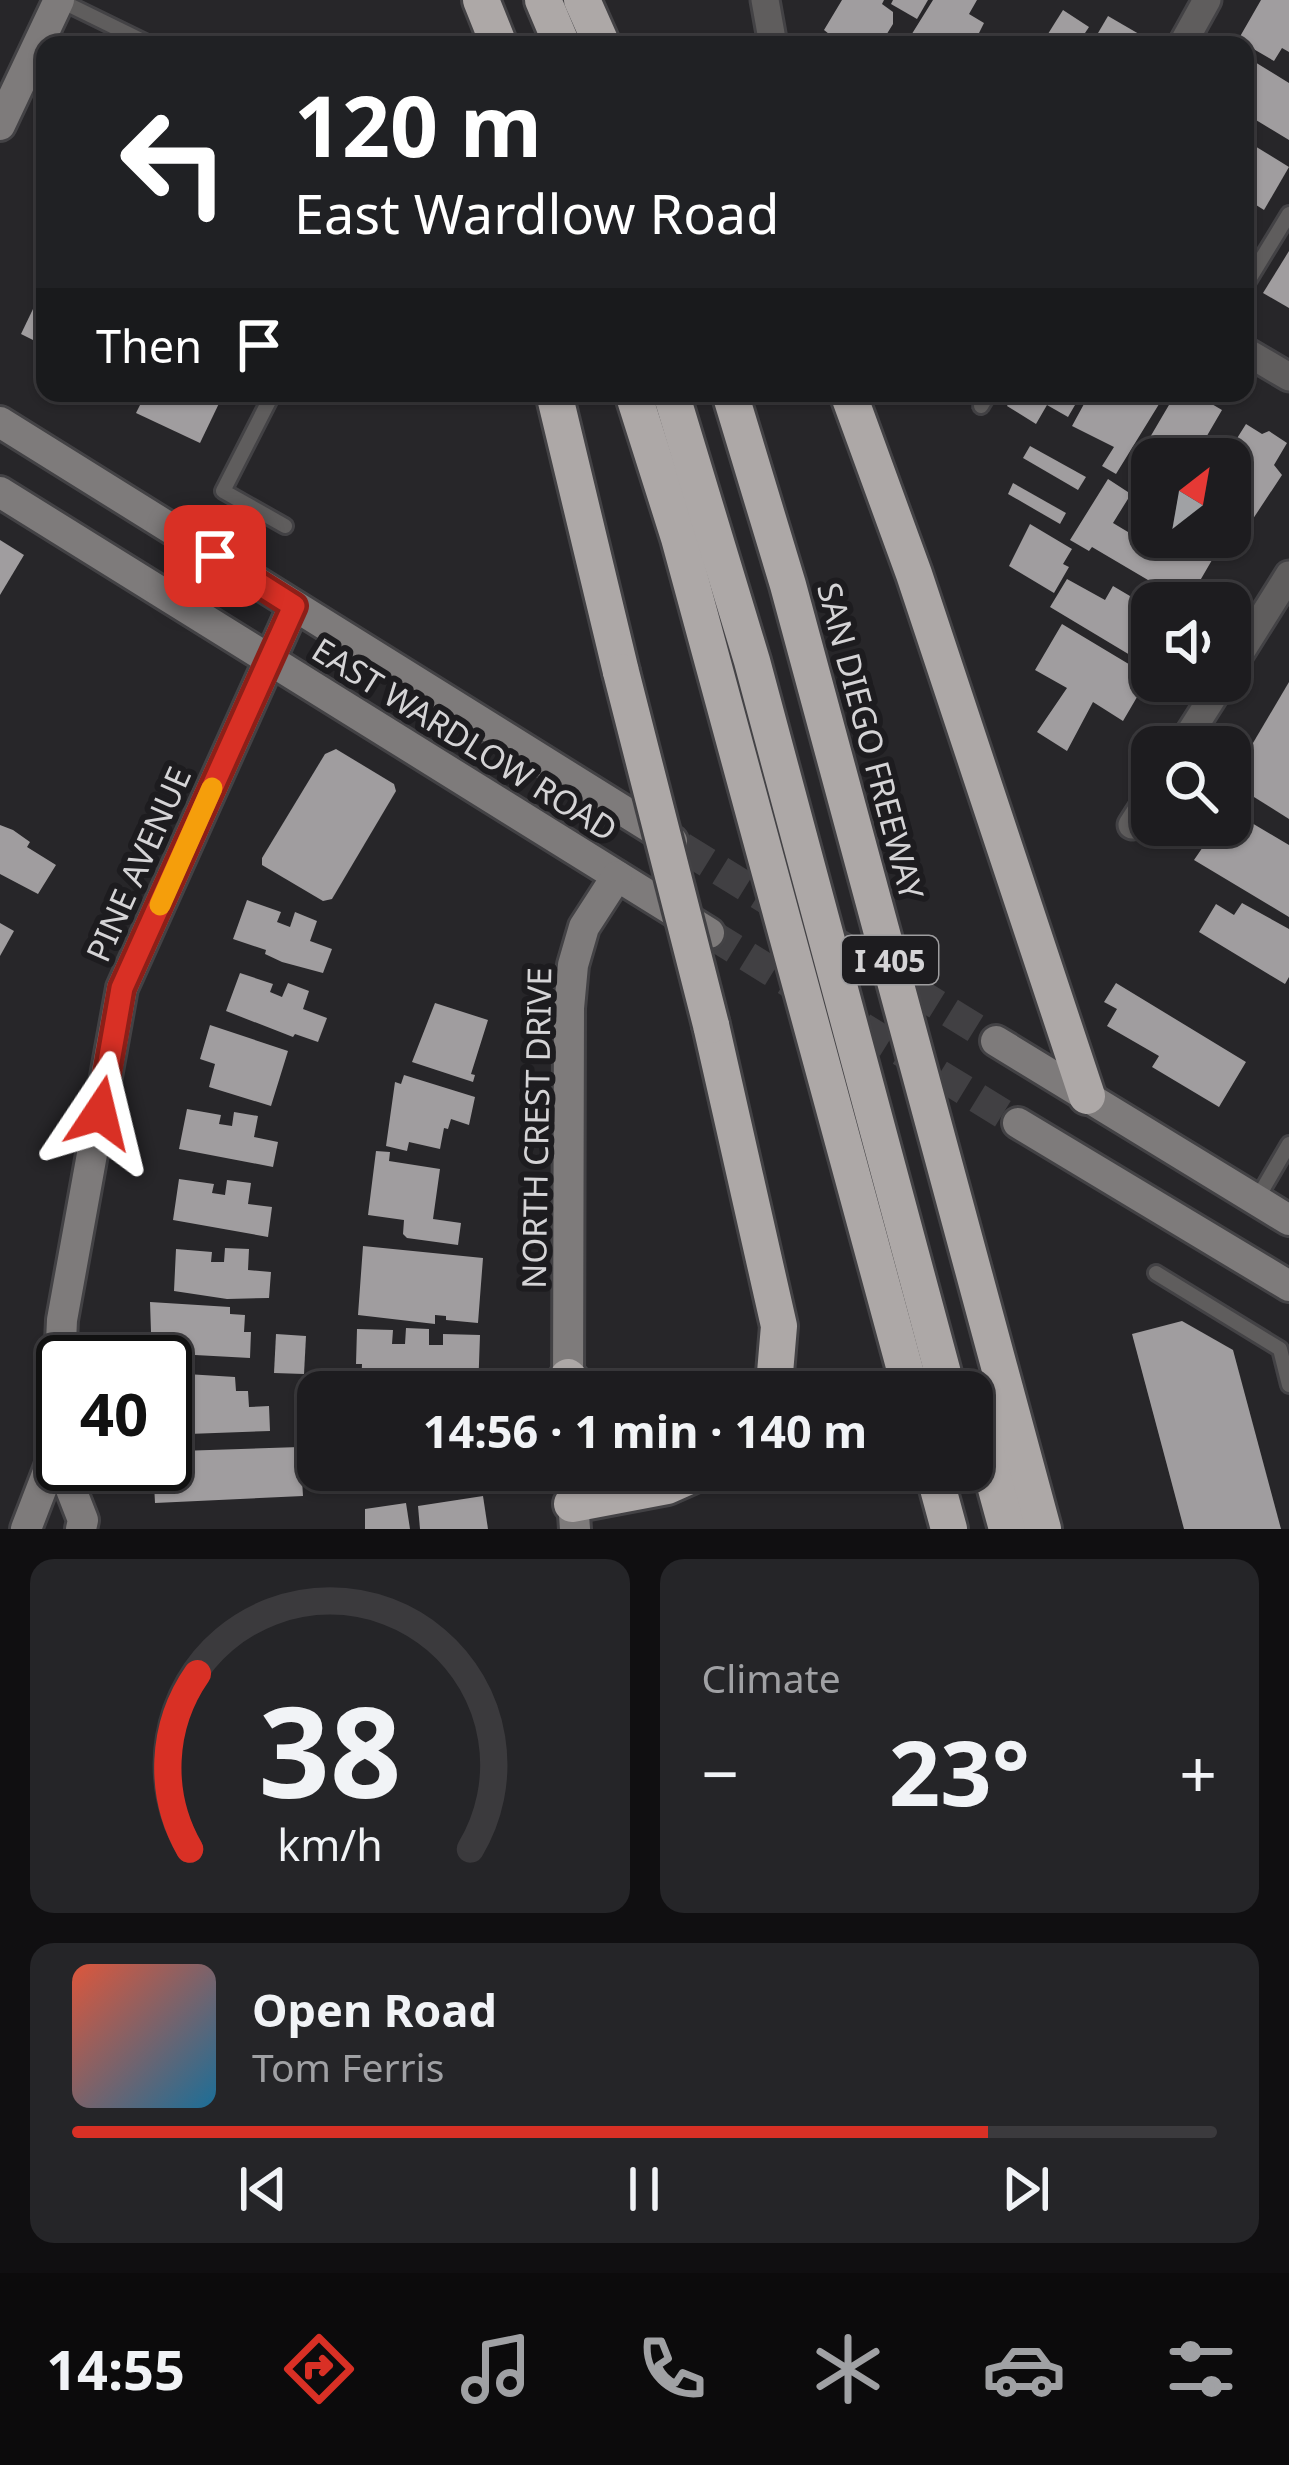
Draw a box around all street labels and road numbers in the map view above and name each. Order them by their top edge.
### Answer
street label: SAN DIEGO FREEWAY [807,578,935,905]
street label: EAST WARDLOW ROAD [304,627,626,851]
street label: PINE AVENUE [75,760,201,968]
road number: I 405 [842,936,938,984]
street label: NORTH CREST DRIVE [511,967,561,1289]

